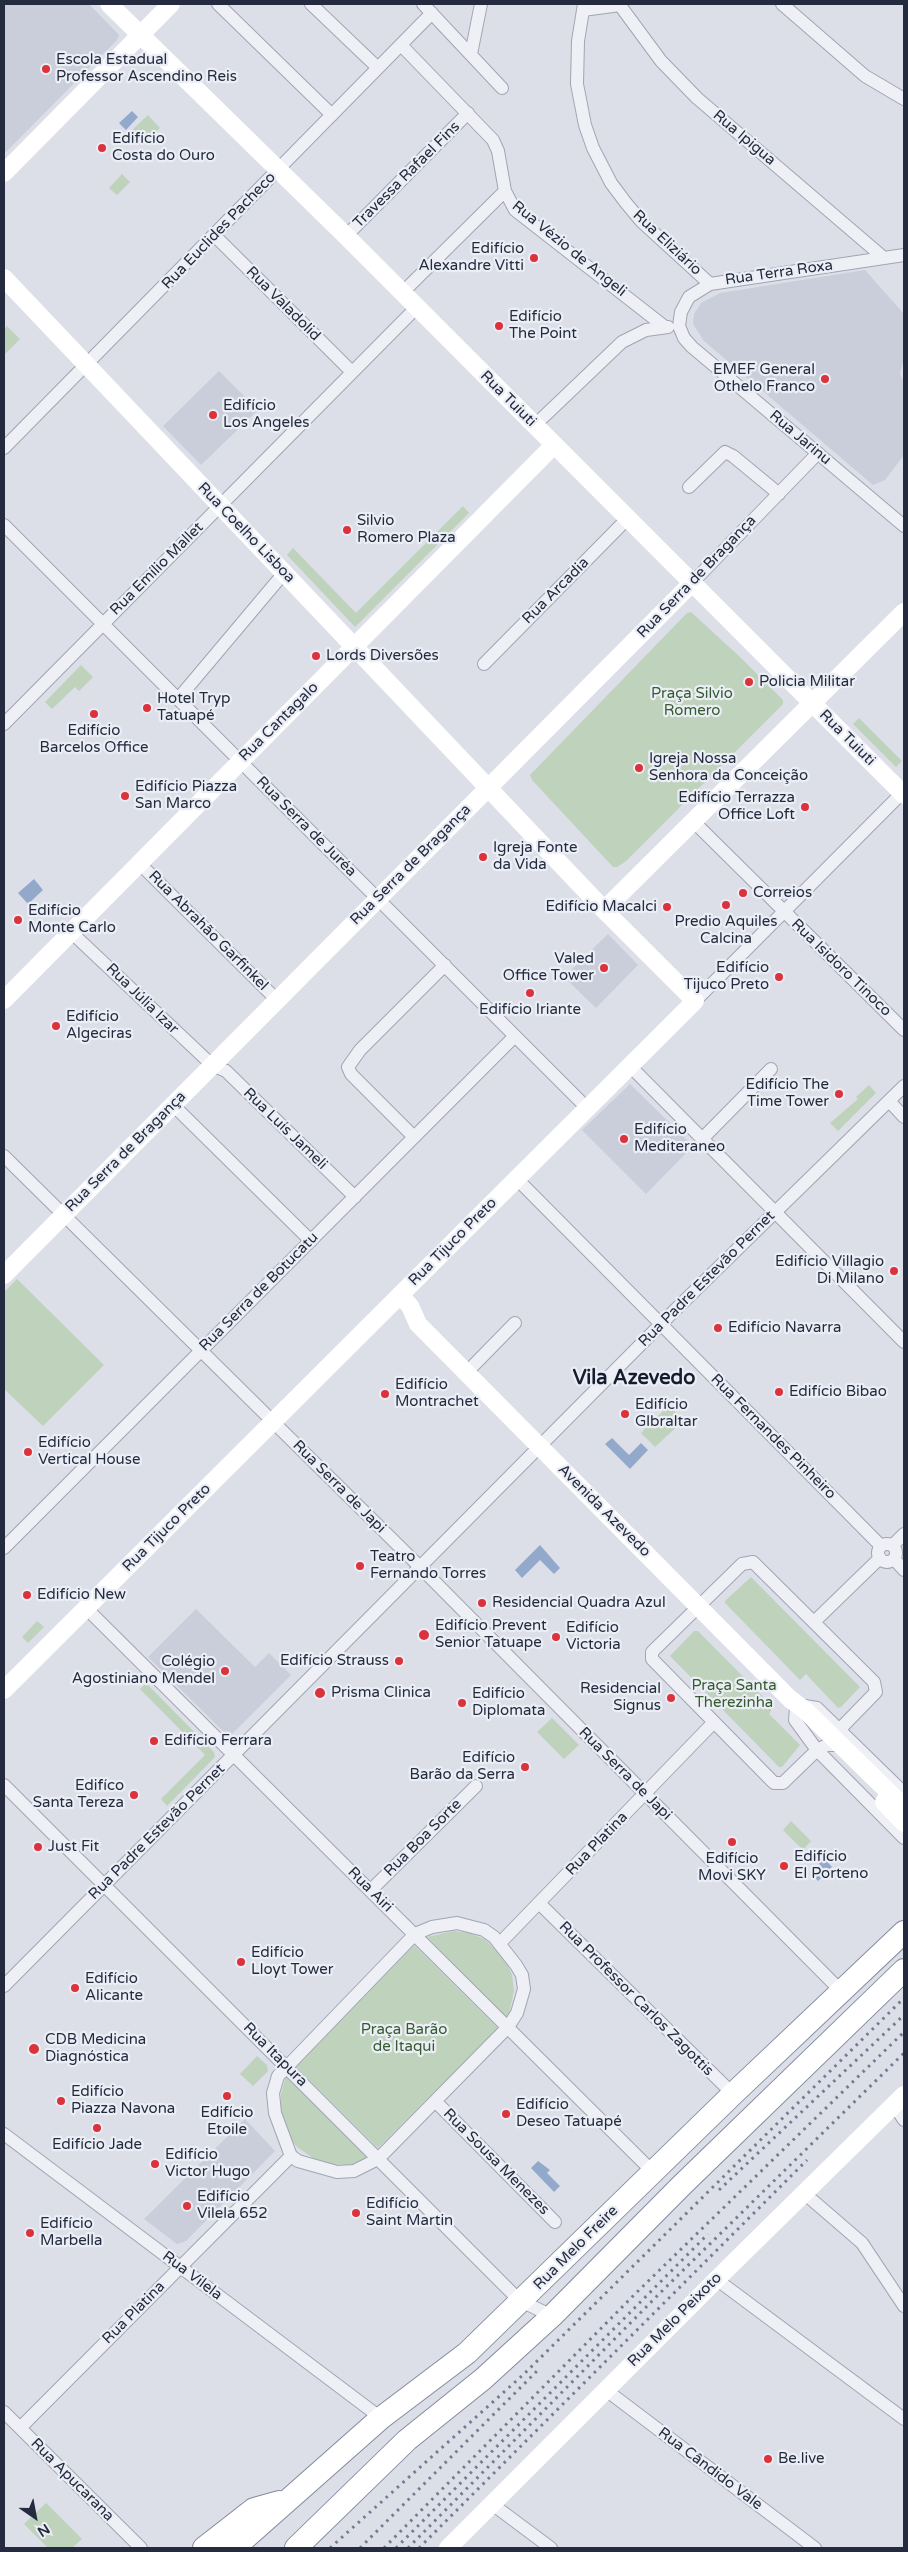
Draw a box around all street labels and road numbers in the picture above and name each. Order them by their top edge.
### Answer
street label: Rua Ipigua [709,107,779,169]
street label: Travessa Rafael Fins [350,118,464,232]
street label: Rua Euclides Pacheco [158,169,280,293]
street label: Rua Vézio de Angeli [508,197,630,301]
street label: Rua Eliziário [629,207,705,279]
street label: Rua Terra Roxa [724,257,834,289]
street label: Rua Valadolid [242,263,324,345]
street label: Rua Tuiuti [476,367,540,431]
street label: Rua Jarinu [765,407,835,469]
street label: Rua Coelho Lisboa [194,479,298,587]
street label: Rua Serra de Bragança [634,512,760,642]
street label: Rua Emílio Mallet [107,519,207,619]
street label: Rua Arcadia [519,554,593,628]
street label: Rua Cantagalo [236,679,322,765]
street label: Rua Tuiuti [815,706,879,770]
street label: Rua Serra de Juréa [252,773,360,881]
street label: Rua Serra de Bragança [347,801,475,929]
street label: Rua Abrahão Garfinkel [144,867,272,995]
street label: Rua Isidoro Tinoco [787,916,895,1020]
street label: Rua Júlia Izar [102,960,182,1038]
street label: Rua Luís Jameli [239,1084,331,1174]
street label: Rua Serra de Bragança [62,1088,190,1216]
street label: Rua Tijuco Preto [405,1194,501,1290]
street label: Rua Padre Estevão Pernet [635,1207,779,1351]
street label: Rua Serra de Botucatu [196,1229,322,1355]
street label: Rua Fernandes Pinheiro [707,1371,839,1503]
street label: Rua Serra de Japi [289,1437,389,1537]
street label: Avenida Azevedo [554,1461,654,1561]
street label: Rua Tijuco Preto [119,1480,215,1576]
street label: Rua Serra de Japi [575,1724,675,1824]
street label: Rua Padre Estevão Pernet [85,1760,229,1904]
street label: Rua Boa Sorte [381,1796,465,1880]
street label: Rua Platina [562,1809,632,1879]
street label: Rua Airi [344,1864,396,1916]
street label: Rua Professor Carlos Zagottis [555,1918,717,2080]
street label: Rua Itapura [239,2019,311,2091]
street label: Rua Sousa Menezes [439,2105,553,2219]
street label: Rua Melo Freire [530,2202,622,2294]
street label: Rua Vilela [158,2248,226,2304]
street label: Rua Melo Peixoto [624,2269,726,2371]
street label: Rua Platina [99,2278,169,2348]
street label: Rua Cândido Vale [654,2424,766,2514]
street label: Rua Apucarana [27,2435,117,2525]

